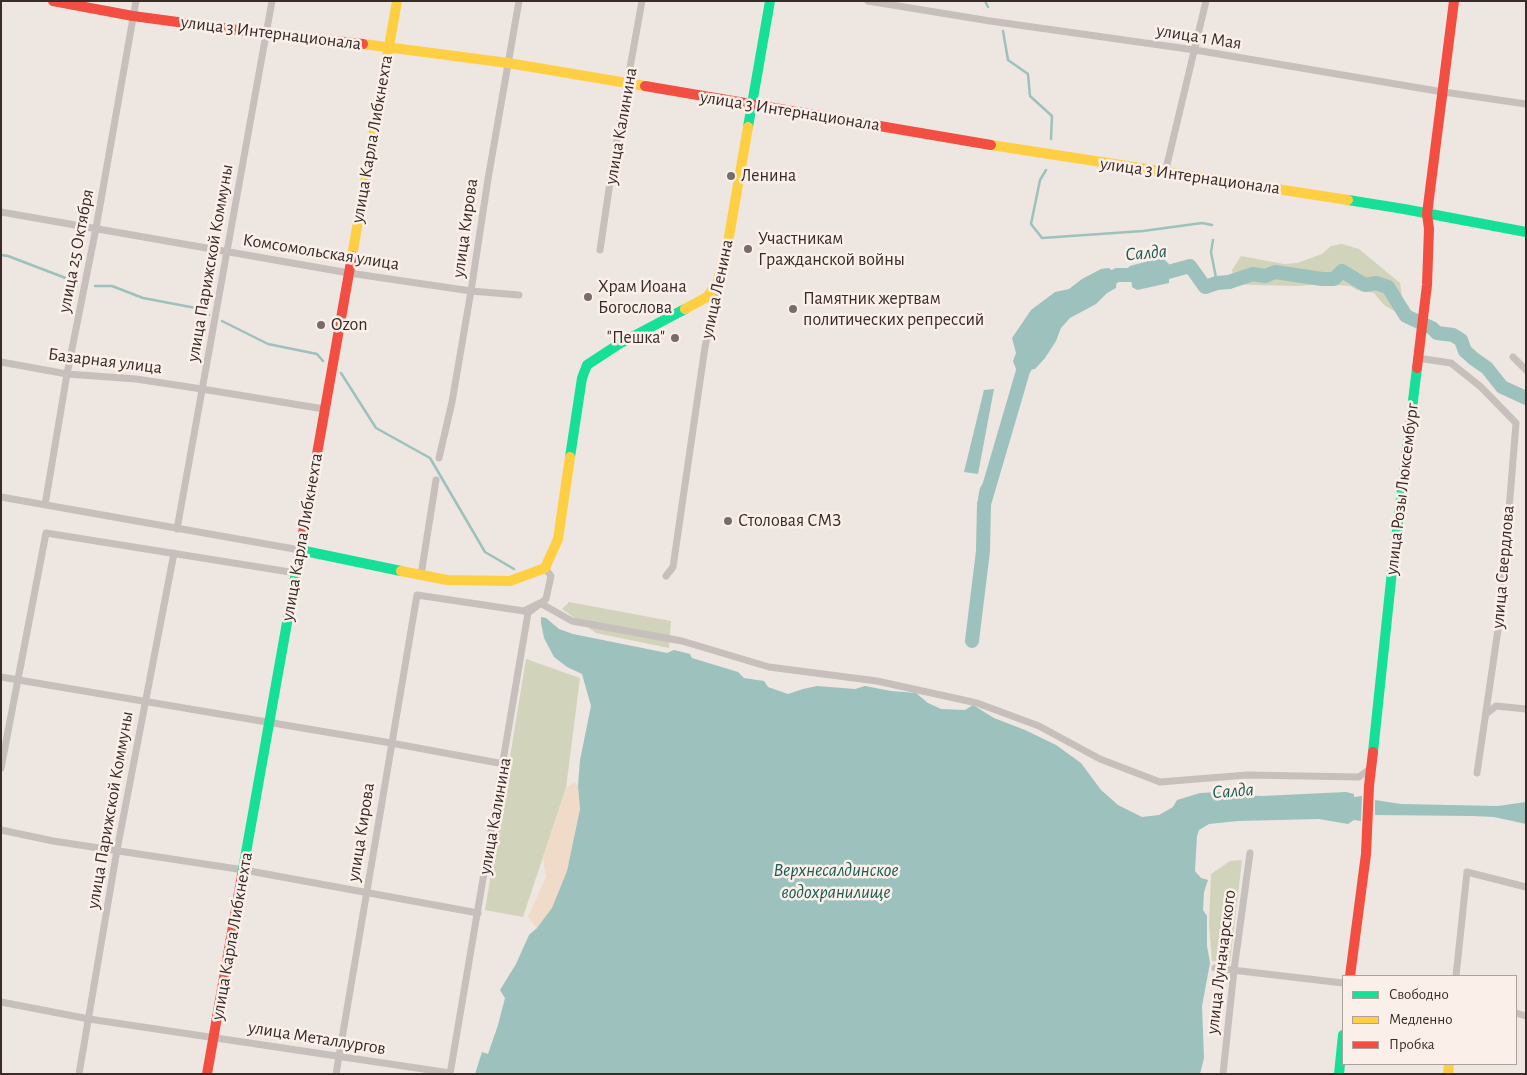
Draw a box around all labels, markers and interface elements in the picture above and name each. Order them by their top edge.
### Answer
street label: улица 3 Интернационала [180,11,362,55]
street label: улица 1 Мая [1155,20,1243,54]
street label: улица Карла Либкнехта [347,53,397,225]
street label: улица Калинина [600,66,642,186]
street label: улица 3 Интернационала [699,86,881,136]
street label: улица 3 Интернационала [1099,153,1281,199]
street label: улица Парижской Коммуны [182,163,238,363]
place label: Ленина [741,165,796,187]
marker: Ленина [725,170,737,182]
street label: улица Кирова [447,177,483,279]
street label: улица 25 Октября [53,187,99,315]
place label: Участникам Гражданской войны [758,228,905,270]
street label: Комсомольская улица [241,229,401,275]
street label: улица Ленина [696,237,738,341]
water label: Салда [1124,240,1168,266]
marker: Участникам Гражданской войны [742,243,754,255]
place label: Храм Иоана Богослова [598,276,687,318]
place label: Памятник жертвам политических репрессий [803,288,984,330]
marker: Храм Иоана Богослова [582,291,594,303]
marker: Памятник жертвам политических репрессий [787,303,799,315]
place label: Ozon [331,314,368,336]
marker: Ozon [315,319,327,331]
place label: "Пешка" [607,327,665,349]
marker: "Пешка" [669,332,681,344]
street label: Базарная улица [47,343,163,379]
street label: улица Розы Люксембург [1381,402,1423,576]
street label: улица Карла Либкнехта [277,451,327,623]
street label: улица Свердлова [1487,504,1519,630]
place label: Столовая СМЗ [738,510,841,532]
marker: Столовая СМЗ [722,515,734,527]
street label: улица Парижской Коммуны [82,710,138,910]
street label: улица Калинина [474,756,516,876]
water label: Салда [1211,778,1255,804]
street label: улица Кирова [343,781,379,883]
street label: улица Карла Либкнехта [207,850,257,1022]
water label: Верхнесалдинское водохранилище [774,859,898,903]
street label: улица Луначарского [1201,889,1241,1035]
legend [1342,975,1517,1065]
text: Свободно [1389,987,1449,1002]
text: Медленно [1389,1012,1453,1027]
street label: улица Металлургов [247,1016,387,1060]
text: Пробка [1389,1037,1435,1052]

